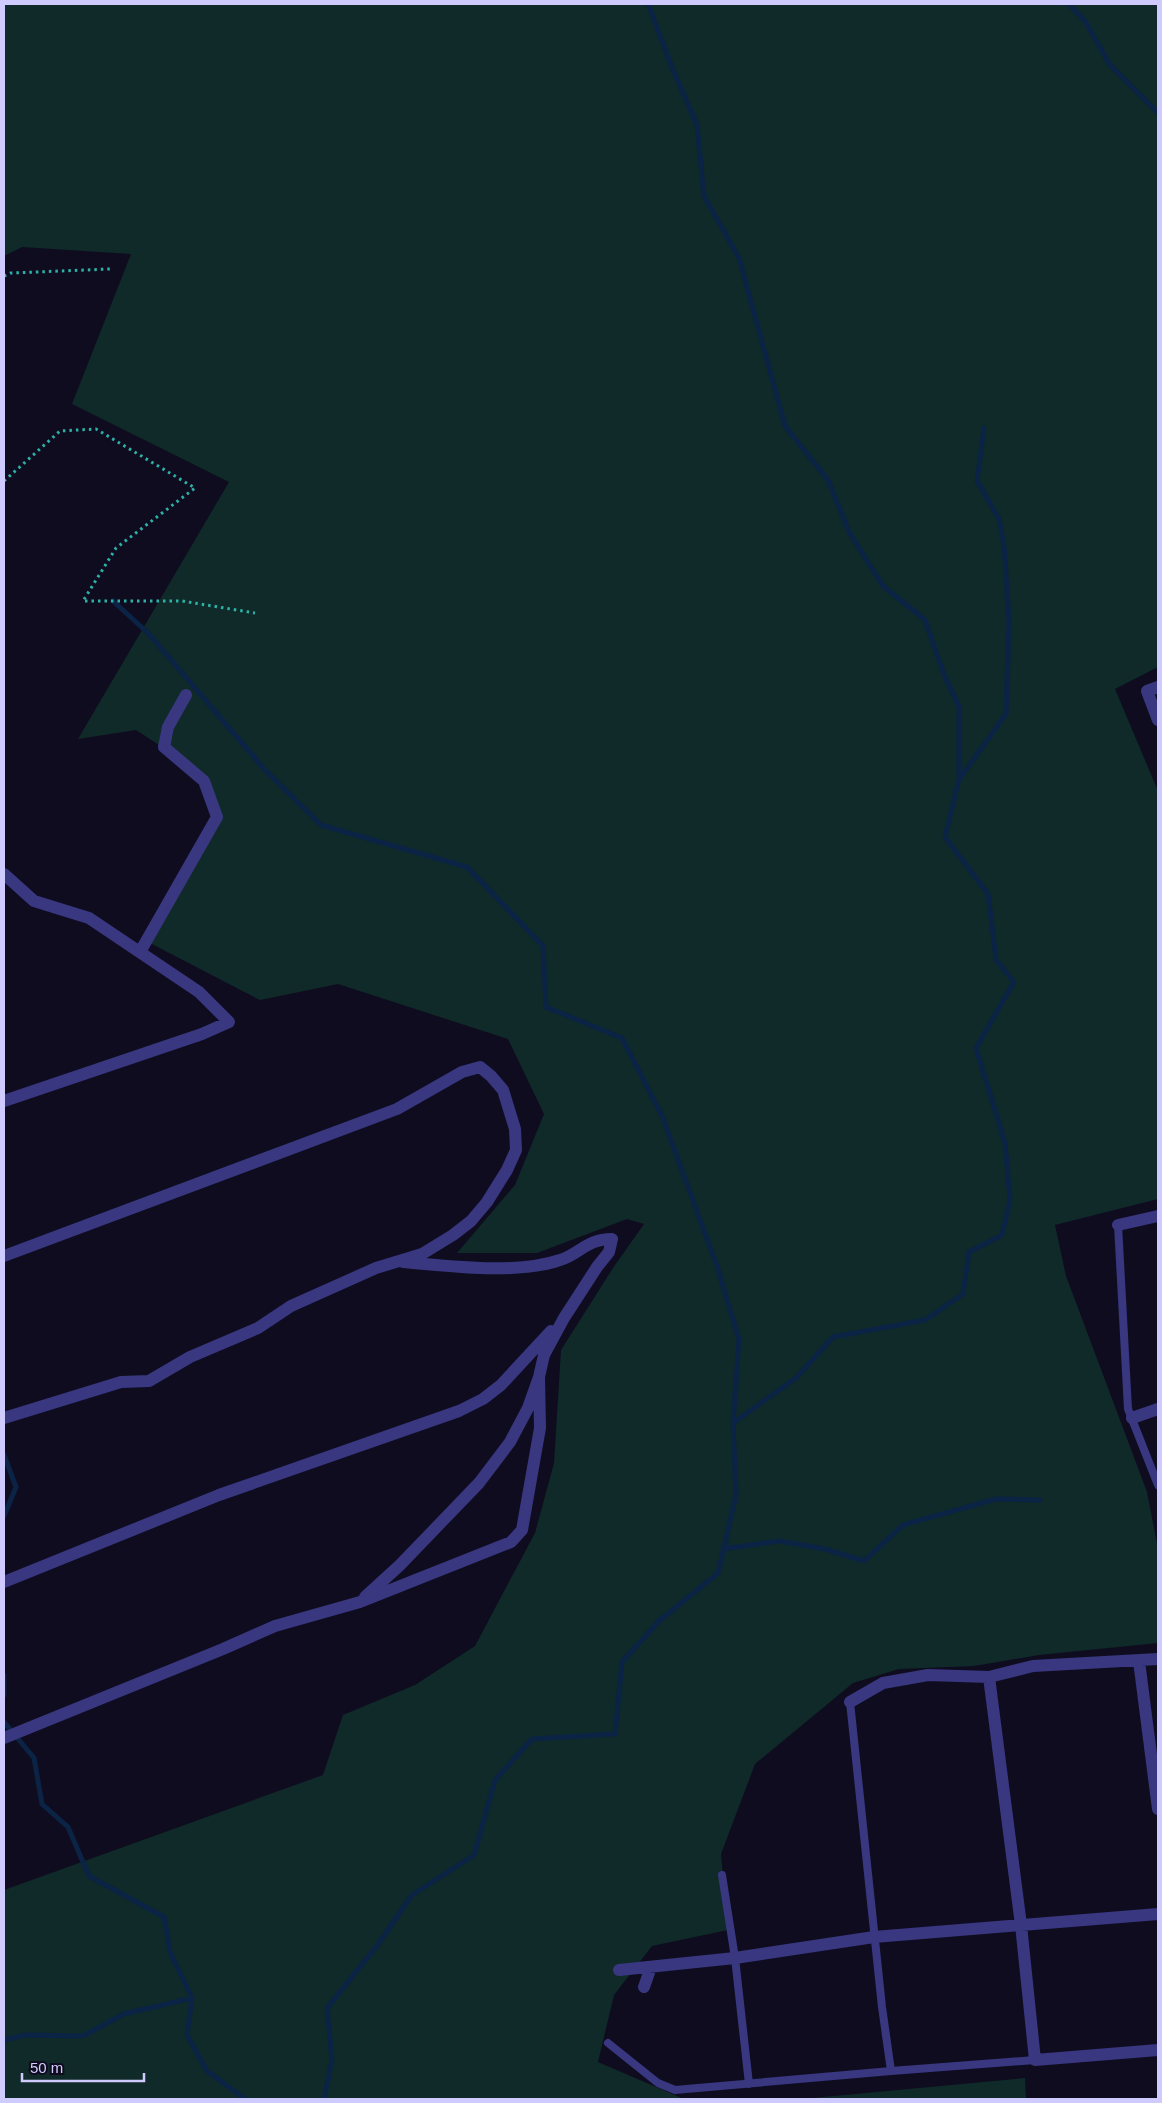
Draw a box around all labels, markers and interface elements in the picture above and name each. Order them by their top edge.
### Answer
scale bar [22,2050,145,2082]
text: 50 m [30,2059,63,2076]

